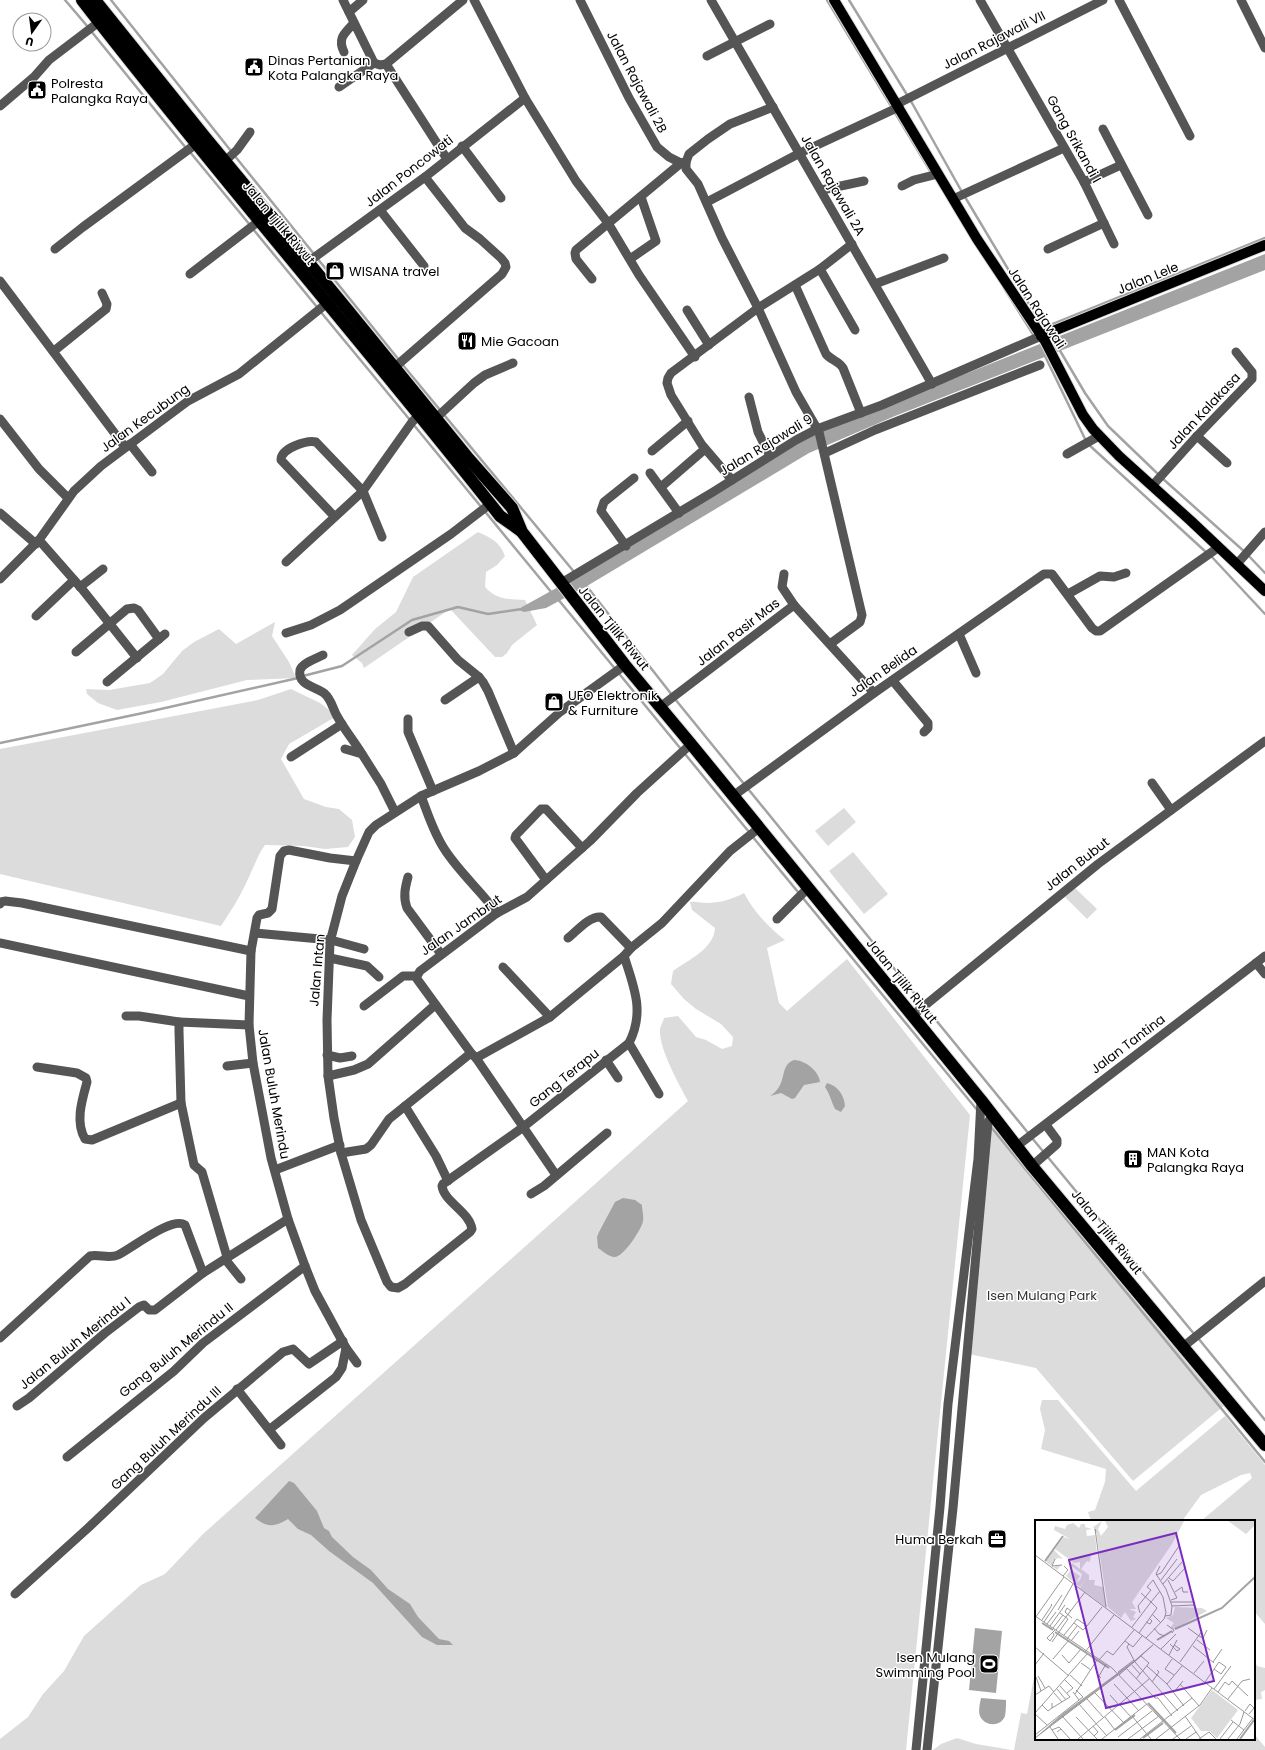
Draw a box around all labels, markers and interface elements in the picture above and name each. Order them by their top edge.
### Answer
street label: Jalan Rajawali VII [939,6,1049,74]
north arrow [12,12,52,52]
street label: Jalan Rajawali 2B [602,28,672,136]
text: U [24,33,35,50]
place label: Dinas Pertanian Kota Palangka Raya [268,51,398,85]
public building icon: Dinas Pertanian Kota Palangka Raya [243,56,265,78]
place label: Polresta Palangka Raya [51,74,148,108]
public building icon: Polresta Palangka Raya [26,79,48,101]
street label: Gang Srikandi I [1042,92,1106,186]
street label: Jalan Poncowati [361,131,457,211]
street label: Jalan Rajawali 2A [796,131,870,239]
street label: Jalan Tjilik Riwut [238,177,320,269]
street label: Jalan Lele [1115,257,1181,299]
shop icon: WISANA travel [324,260,346,282]
place label: WISANA travel [349,262,440,281]
street label: Jalan Rajawali [1003,263,1071,353]
restaurant icon: Mie Gacoan [456,330,478,352]
place label: Mie Gacoan [481,332,559,351]
street label: Jalan Kalakasa [1163,368,1245,454]
street label: Jalan Kecubung [97,379,193,457]
street label: Jalan Rajawali 9 [716,410,816,480]
street label: Jalan Tjilik Riwut [574,581,654,675]
street label: Jalan Pasir Mas [692,593,784,671]
street label: Jalan Belida [845,640,921,702]
place label: UFO Elektronik & Furniture [568,686,658,720]
shop icon: UFO Elektronik & Furniture [543,691,565,713]
street label: Jalan Bubut [1041,832,1114,895]
street label: Jalan Jambrut [417,890,506,960]
street label: Jalan Intan [304,933,330,1007]
street label: Jalan Tjilik Riwut [862,934,942,1028]
street label: Jalan Tantina [1087,1010,1169,1078]
street label: Jalan Buluh Merindu [253,1027,295,1161]
street label: Gang Terapu [525,1044,603,1112]
place label: MAN Kota Palangka Raya [1147,1143,1244,1177]
building icon: MAN Kota Palangka Raya [1122,1148,1144,1170]
street label: Jalan Tjilik Riwut [1067,1185,1147,1279]
park label: Isen Mulang Park [987,1286,1097,1305]
street label: Jalan Buluh Merindu I [15,1292,135,1394]
street label: Gang Buluh Merindu II [115,1298,237,1402]
street label: Gang Buluh Merindu III [107,1382,225,1494]
inset map [1035,1520,1255,1740]
office icon: Huma Berkah [986,1528,1008,1550]
place label: Huma Berkah [895,1530,983,1549]
place label: Isen Mulang Swimming Pool [876,1648,975,1682]
sports icon: Isen Mulang Swimming Pool [978,1653,1000,1675]

